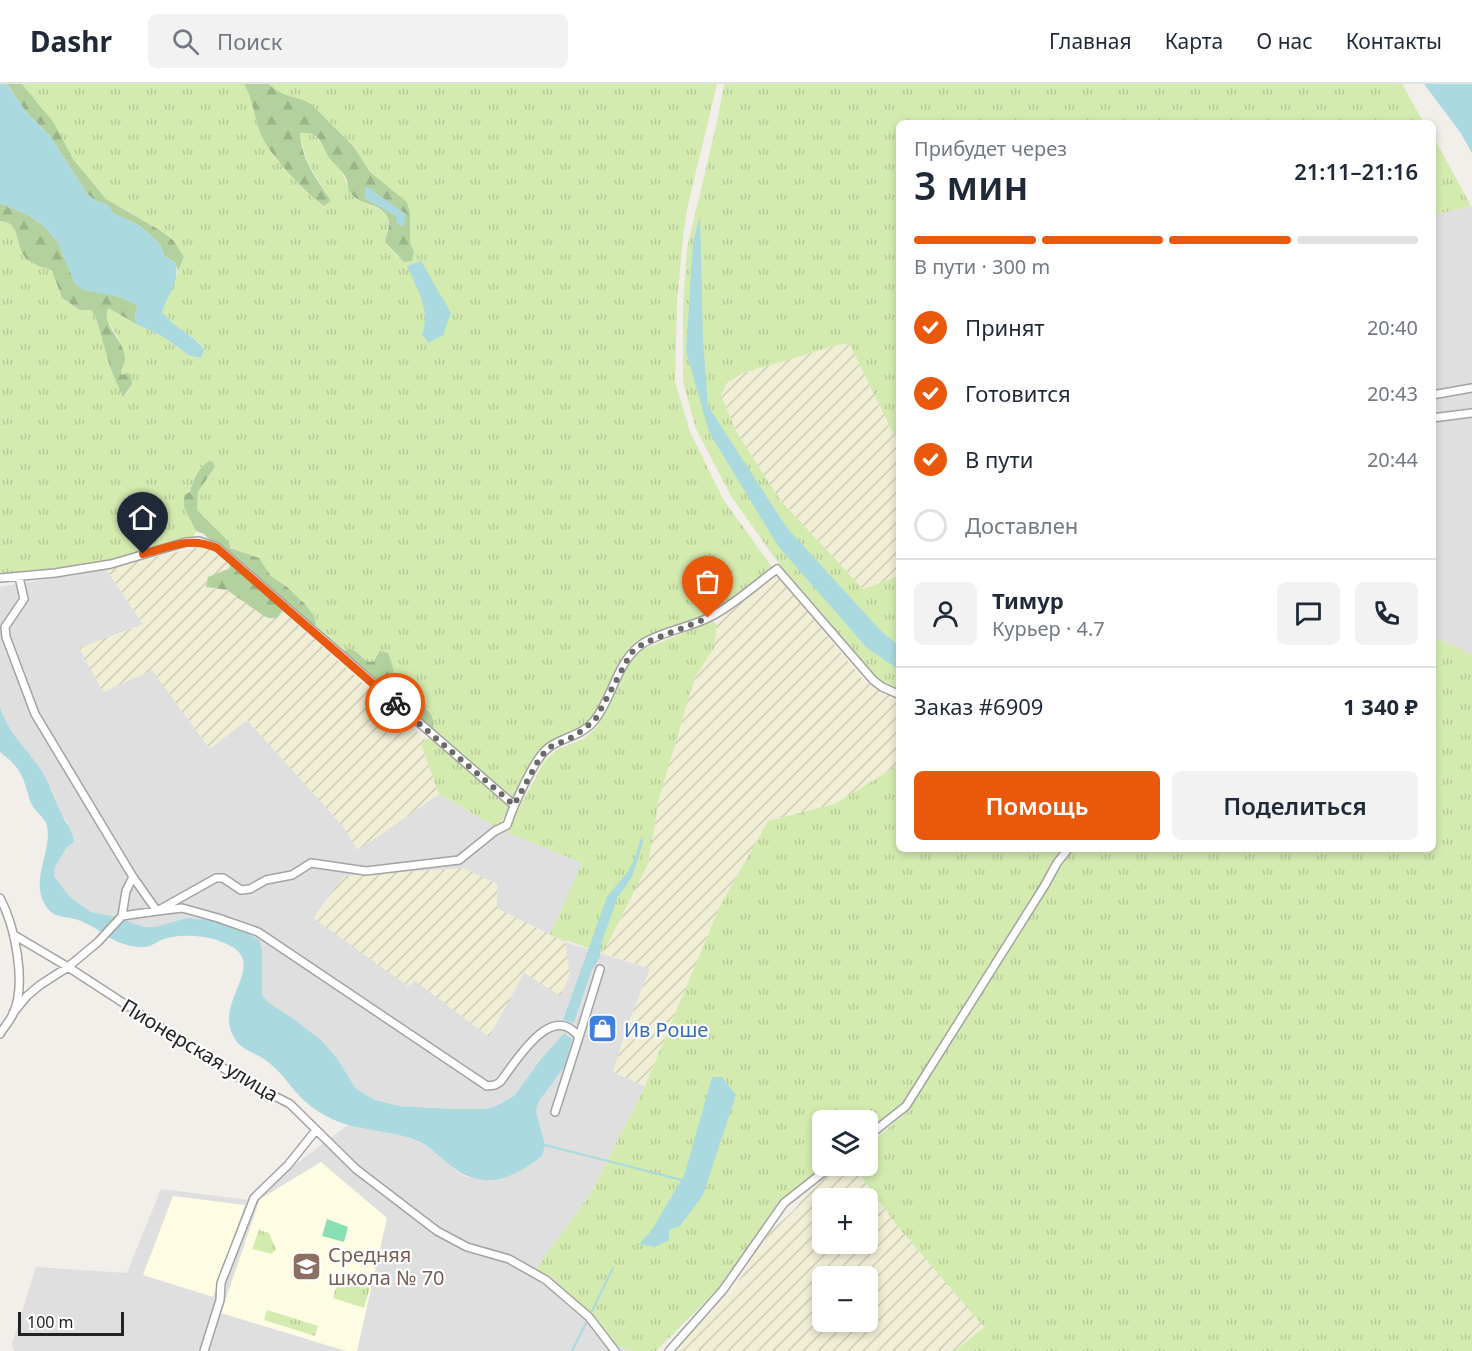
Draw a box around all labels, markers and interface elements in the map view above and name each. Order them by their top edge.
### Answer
search box [148,14,568,68]
text: Dashr [30,22,112,60]
icon: search [169,25,202,58]
text: Поиск [217,26,282,56]
text: Главная [1049,27,1132,55]
text: Карта [1165,27,1223,55]
text: О нас [1256,27,1313,55]
text: Контакты [1346,27,1442,55]
text: Прибудет через [914,135,1067,162]
text: 21:11–21:16 [1294,156,1418,186]
text: 3 мин [914,158,1029,211]
text: В пути · 300 m [914,253,1050,280]
icon: check [914,311,947,344]
text: Принят [965,312,1045,342]
text: 20:40 [1367,314,1418,341]
icon: check [914,377,947,410]
text: Готовится [965,378,1071,408]
text: 20:43 [1367,380,1418,407]
icon: check [914,443,947,476]
text: В пути [965,444,1033,474]
text: 20:44 [1367,446,1418,473]
pin [117,492,168,554]
icon: home [126,501,159,534]
text: Доставлен [965,510,1078,540]
pin [682,556,733,618]
icon: bag [691,565,724,598]
button: person [914,582,977,645]
button: chat [1277,582,1340,645]
button: phone [1355,582,1418,645]
text: Тимур [992,585,1064,615]
text: Курьер · 4.7 [992,615,1105,642]
courier [365,673,425,733]
icon: bike [379,687,412,720]
text: Заказ #6909 [914,691,1043,721]
text: 1 340 ₽ [1343,691,1418,721]
button: Помощь [914,771,1160,840]
button: Поделиться [1172,771,1418,840]
street label: Пионерская улица [116,992,284,1108]
shop icon: Ив Роше [587,1013,619,1045]
place label: Ив Роше [624,1016,708,1043]
map controls [812,1110,878,1332]
button: layers [812,1110,878,1176]
button: + [812,1188,878,1254]
place label: Средняя школа № 70 [328,1241,445,1291]
school or university icon: Средняя школа № 70 [291,1250,323,1282]
button: − [812,1266,878,1332]
scale bar [18,1309,124,1336]
text: 100 m [27,1311,74,1333]

